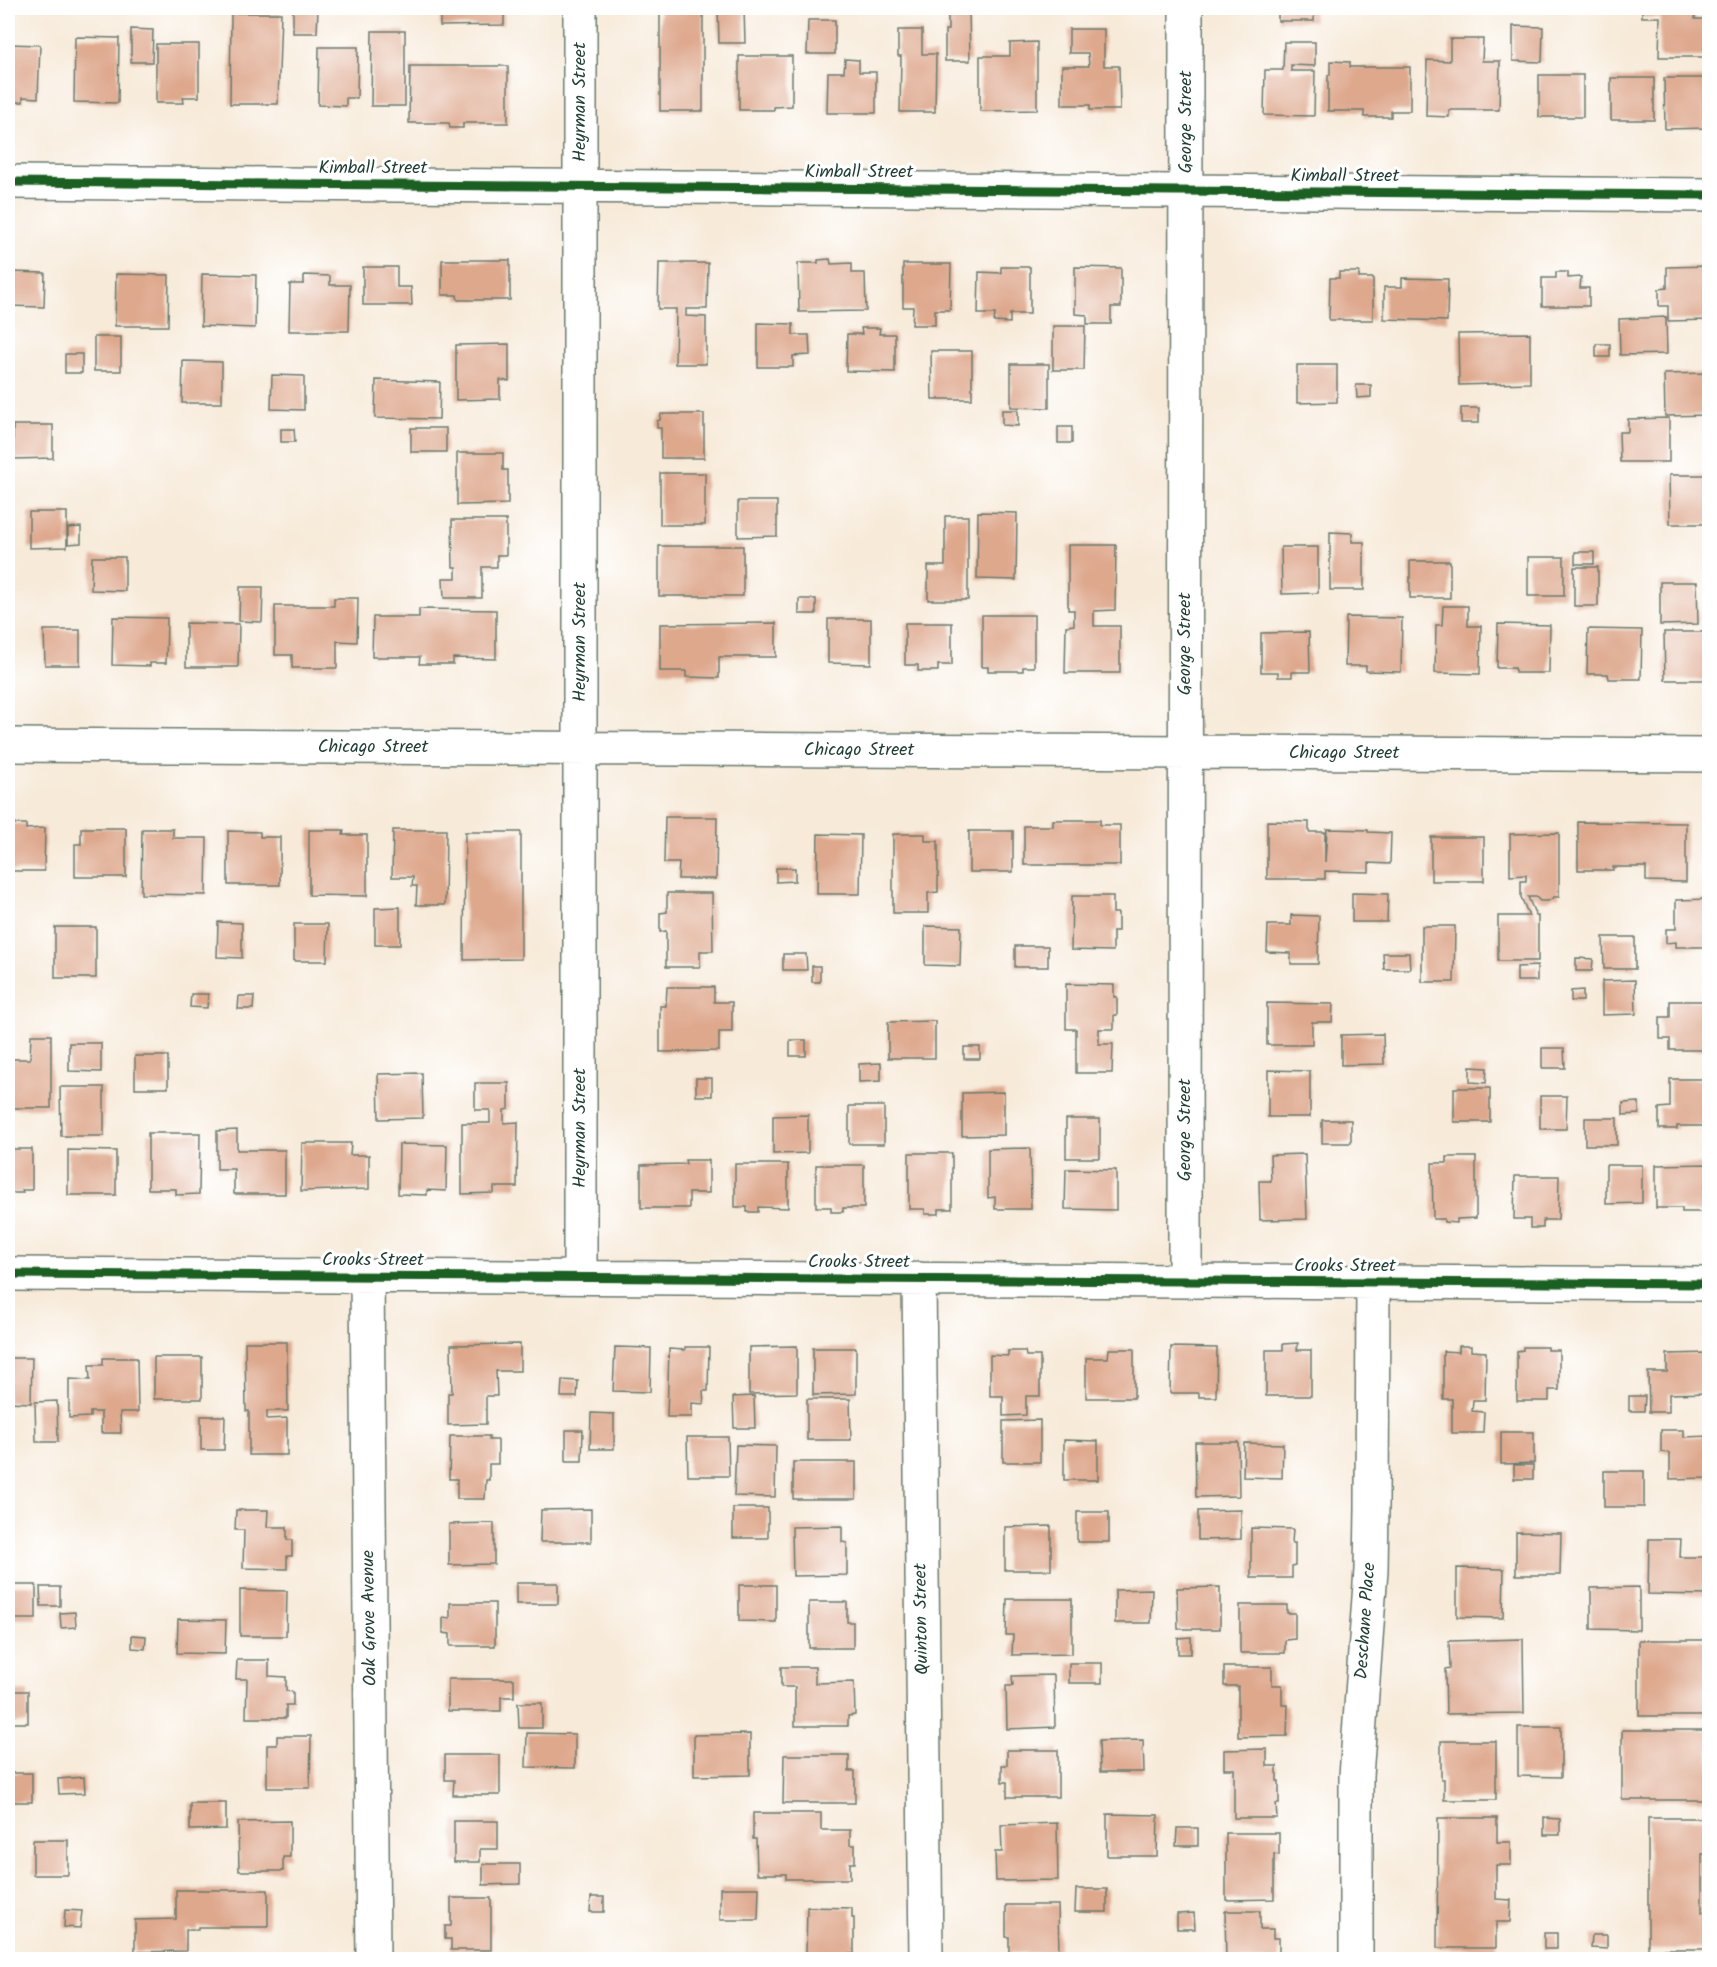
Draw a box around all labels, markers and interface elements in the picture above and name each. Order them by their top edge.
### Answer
street label: Heyrman Street [566,41,595,162]
street label: George Street [1172,70,1201,173]
street label: Kimball Street [319,154,428,183]
street label: Kimball Street [805,158,914,187]
street label: Kimball Street [1291,162,1400,191]
street label: Heyrman Street [566,581,595,702]
street label: George Street [1171,592,1200,695]
street label: Chicago Street [318,733,429,762]
street label: Chicago Street [804,736,915,765]
street label: Chicago Street [1289,739,1400,768]
street label: Heyrman Street [566,1067,595,1188]
street label: George Street [1171,1078,1200,1181]
street label: Crooks Street [322,1246,425,1275]
street label: Crooks Street [808,1248,911,1277]
street label: Crooks Street [1294,1252,1397,1281]
street label: Oak Grove Avenue [354,1550,386,1686]
street label: Quinton Street [907,1562,937,1675]
street label: Deschane Place [1347,1562,1385,1680]

